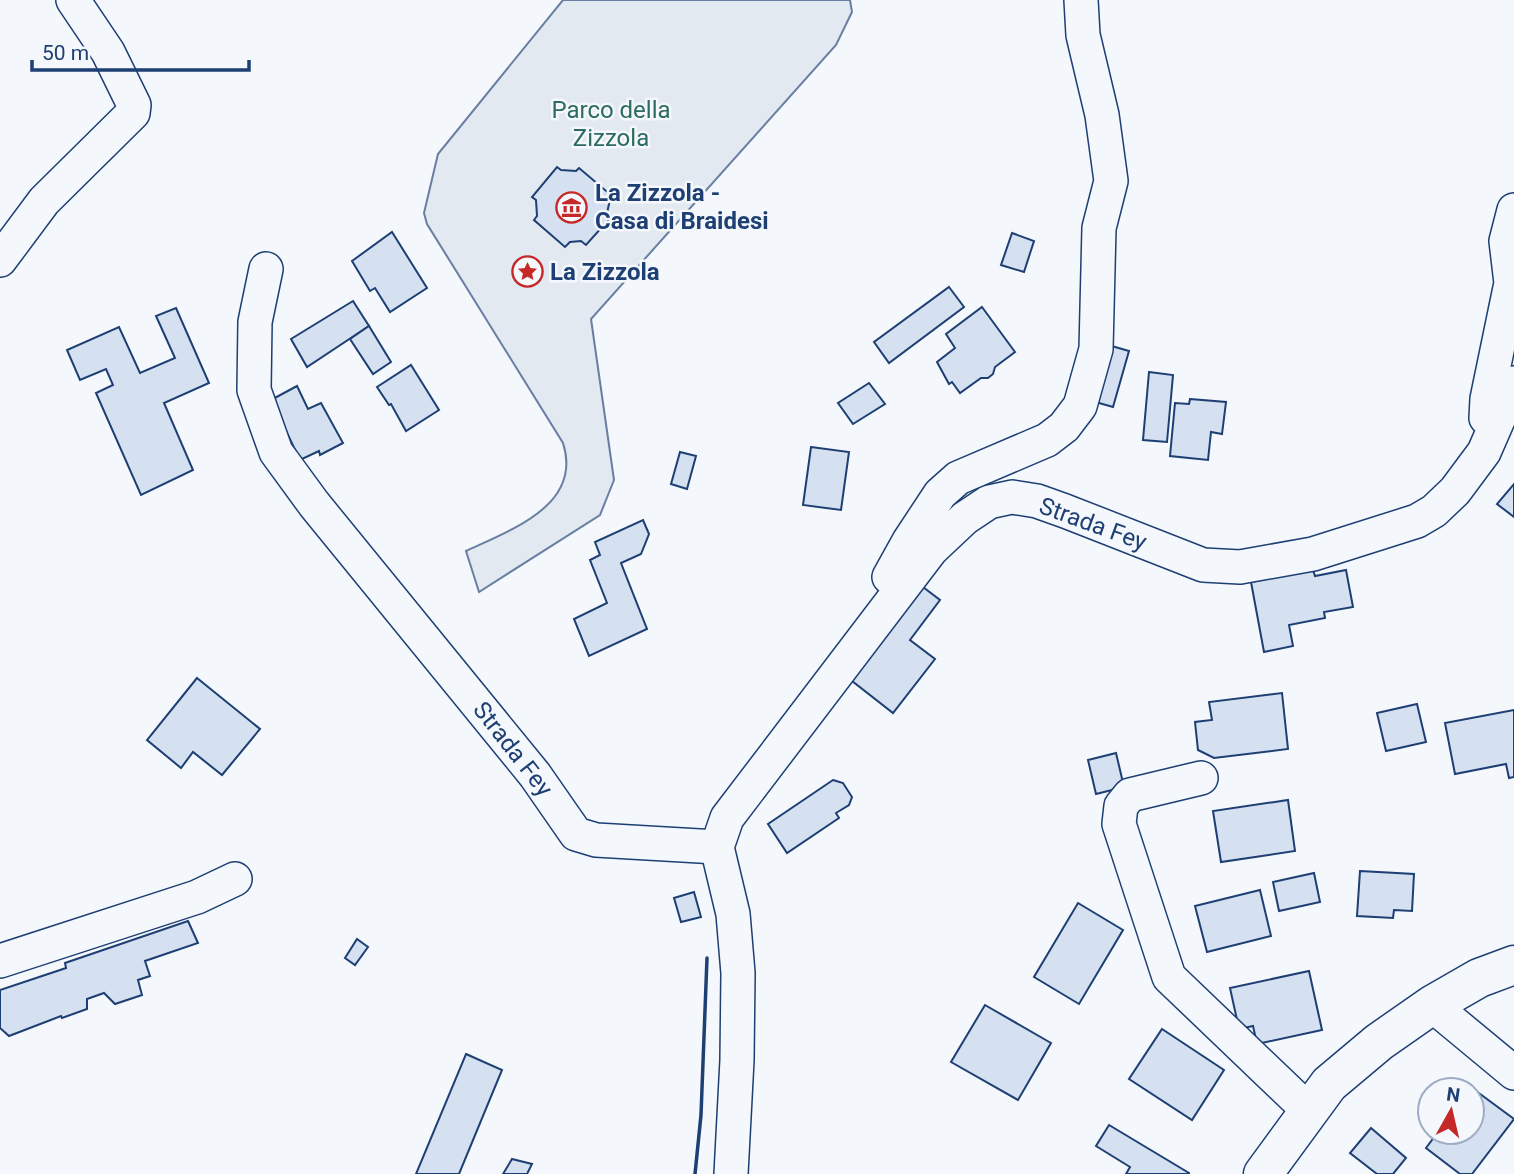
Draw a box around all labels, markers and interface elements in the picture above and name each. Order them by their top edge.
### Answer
scale bar [32,28,248,72]
text: 50 m [42,41,89,65]
park label: Parco della Zizzola [551,96,671,152]
place label: La Zizzola - Casa di Braidesi [595,179,769,235]
museum icon: La Zizzola - Casa di Braidesi [555,190,589,224]
place icon: La Zizzola [510,255,544,289]
place label: La Zizzola [550,258,660,286]
street label: Strada Fey [1035,492,1151,557]
street label: Strada Fey [467,696,559,802]
north arrow [1416,1076,1486,1146]
text: N [1445,1082,1462,1107]

